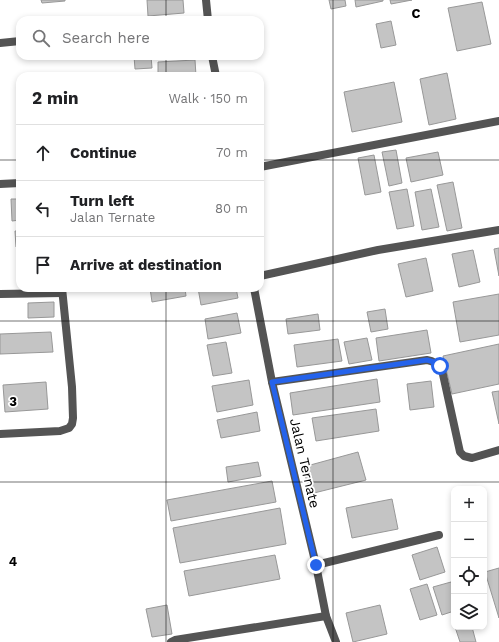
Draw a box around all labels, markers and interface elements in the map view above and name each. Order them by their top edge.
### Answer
text: C [412,6,421,21]
search box [16,16,264,60]
icon: search [30,27,52,49]
text: Search here [62,29,150,47]
text: 2 min [32,88,78,108]
text: Walk · 150 m [169,91,248,106]
icon: ahead [32,142,54,164]
text: Continue [70,144,137,162]
text: 70 m [216,145,248,160]
text: Turn left [70,192,134,210]
icon: left [32,198,54,220]
text: 80 m [215,201,248,216]
text: Jalan Ternate [70,210,155,225]
icon: arrive [32,254,54,276]
text: Arrive at destination [70,256,222,274]
route start [431,357,449,375]
text: 3 [9,394,17,409]
street label: Jalan Ternate [287,416,323,510]
map controls [451,486,487,630]
button: + [451,486,487,522]
button: − [451,522,487,558]
text: 4 [9,554,18,569]
route end [307,556,325,574]
button: locate [451,558,487,594]
button: layers [451,594,487,630]

